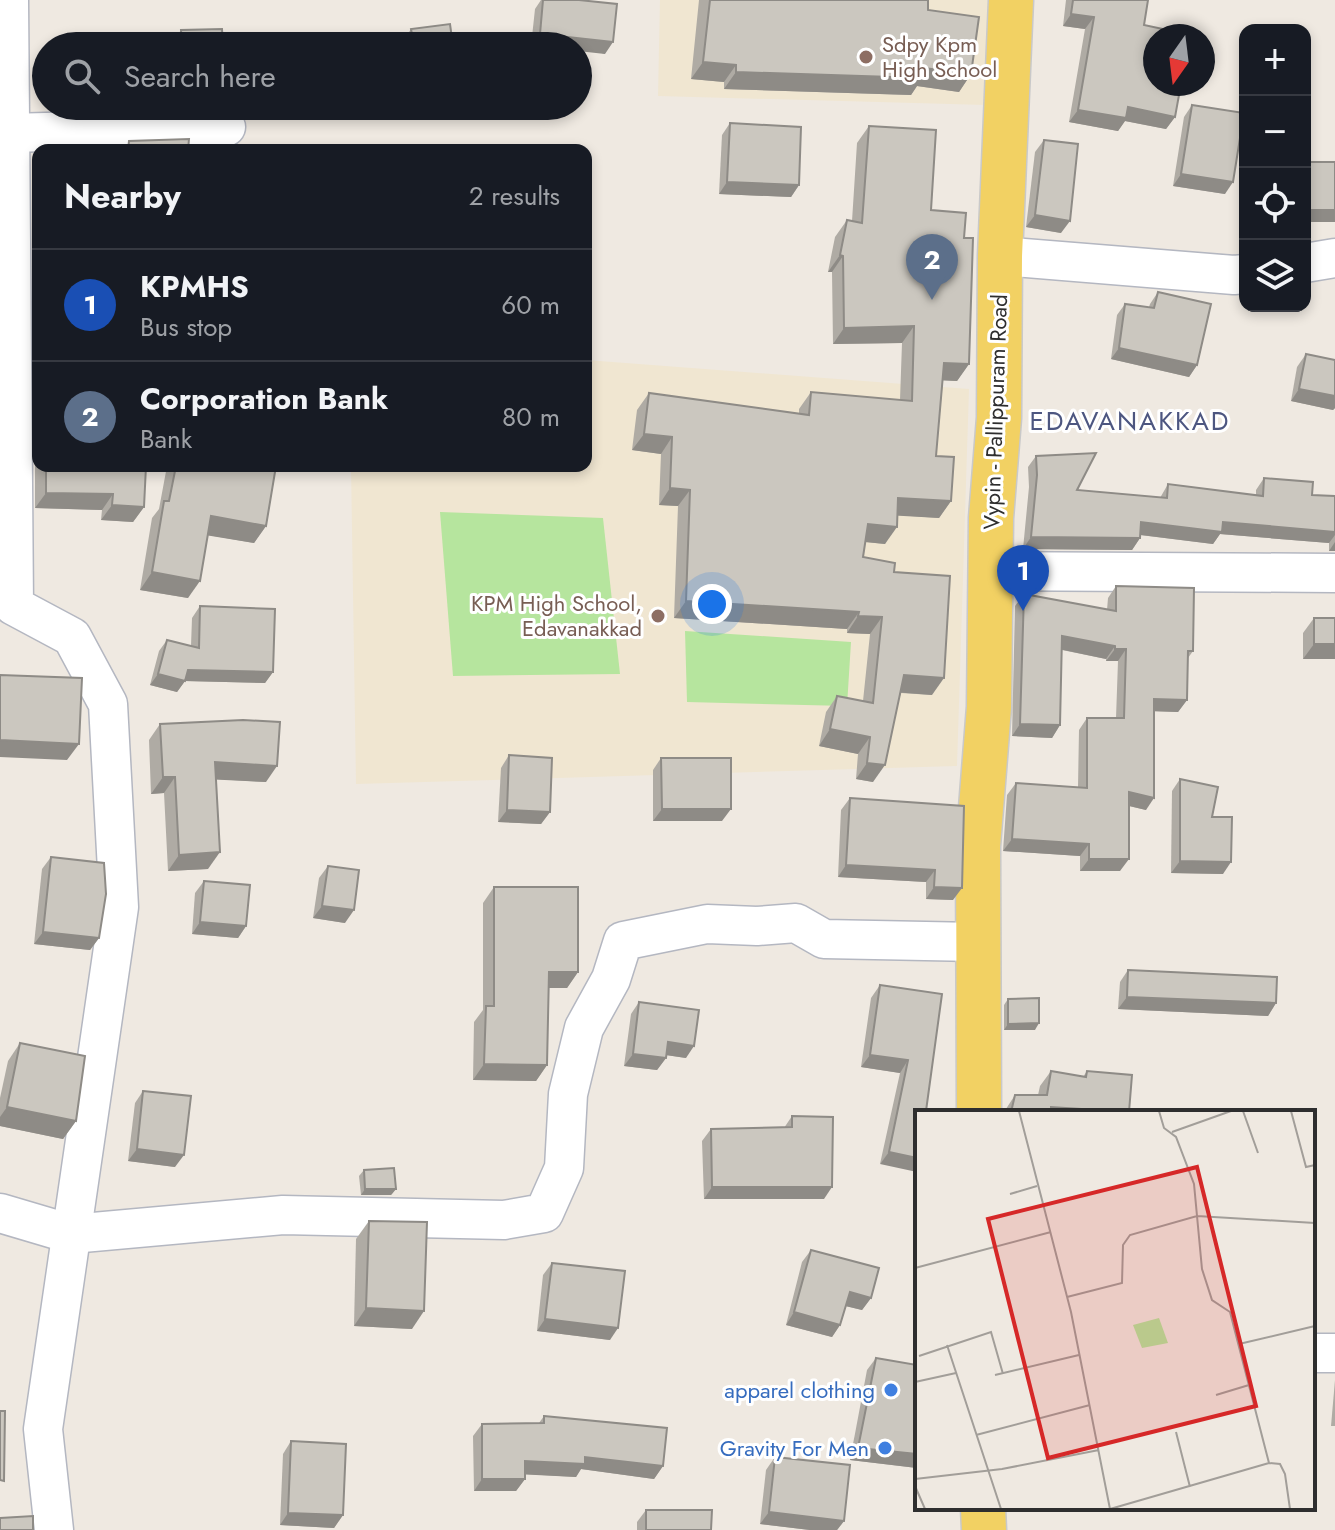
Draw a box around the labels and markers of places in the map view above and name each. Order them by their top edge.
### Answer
place label: Sdpy Kpm High School [882,28,997,85]
marker: Sdpy Kpm High School [857,48,875,66]
pin: 2 [906,234,958,300]
pin: 1 [997,545,1049,611]
place label: KPM High School, Edavanakkad [471,587,642,644]
marker: KPM High School, Edavanakkad [649,607,667,625]
place label: apparel clothing [724,1374,875,1406]
marker: apparel clothing [882,1381,900,1399]
place label: Gravity For Men [720,1432,869,1464]
marker: Gravity For Men [876,1439,894,1457]

